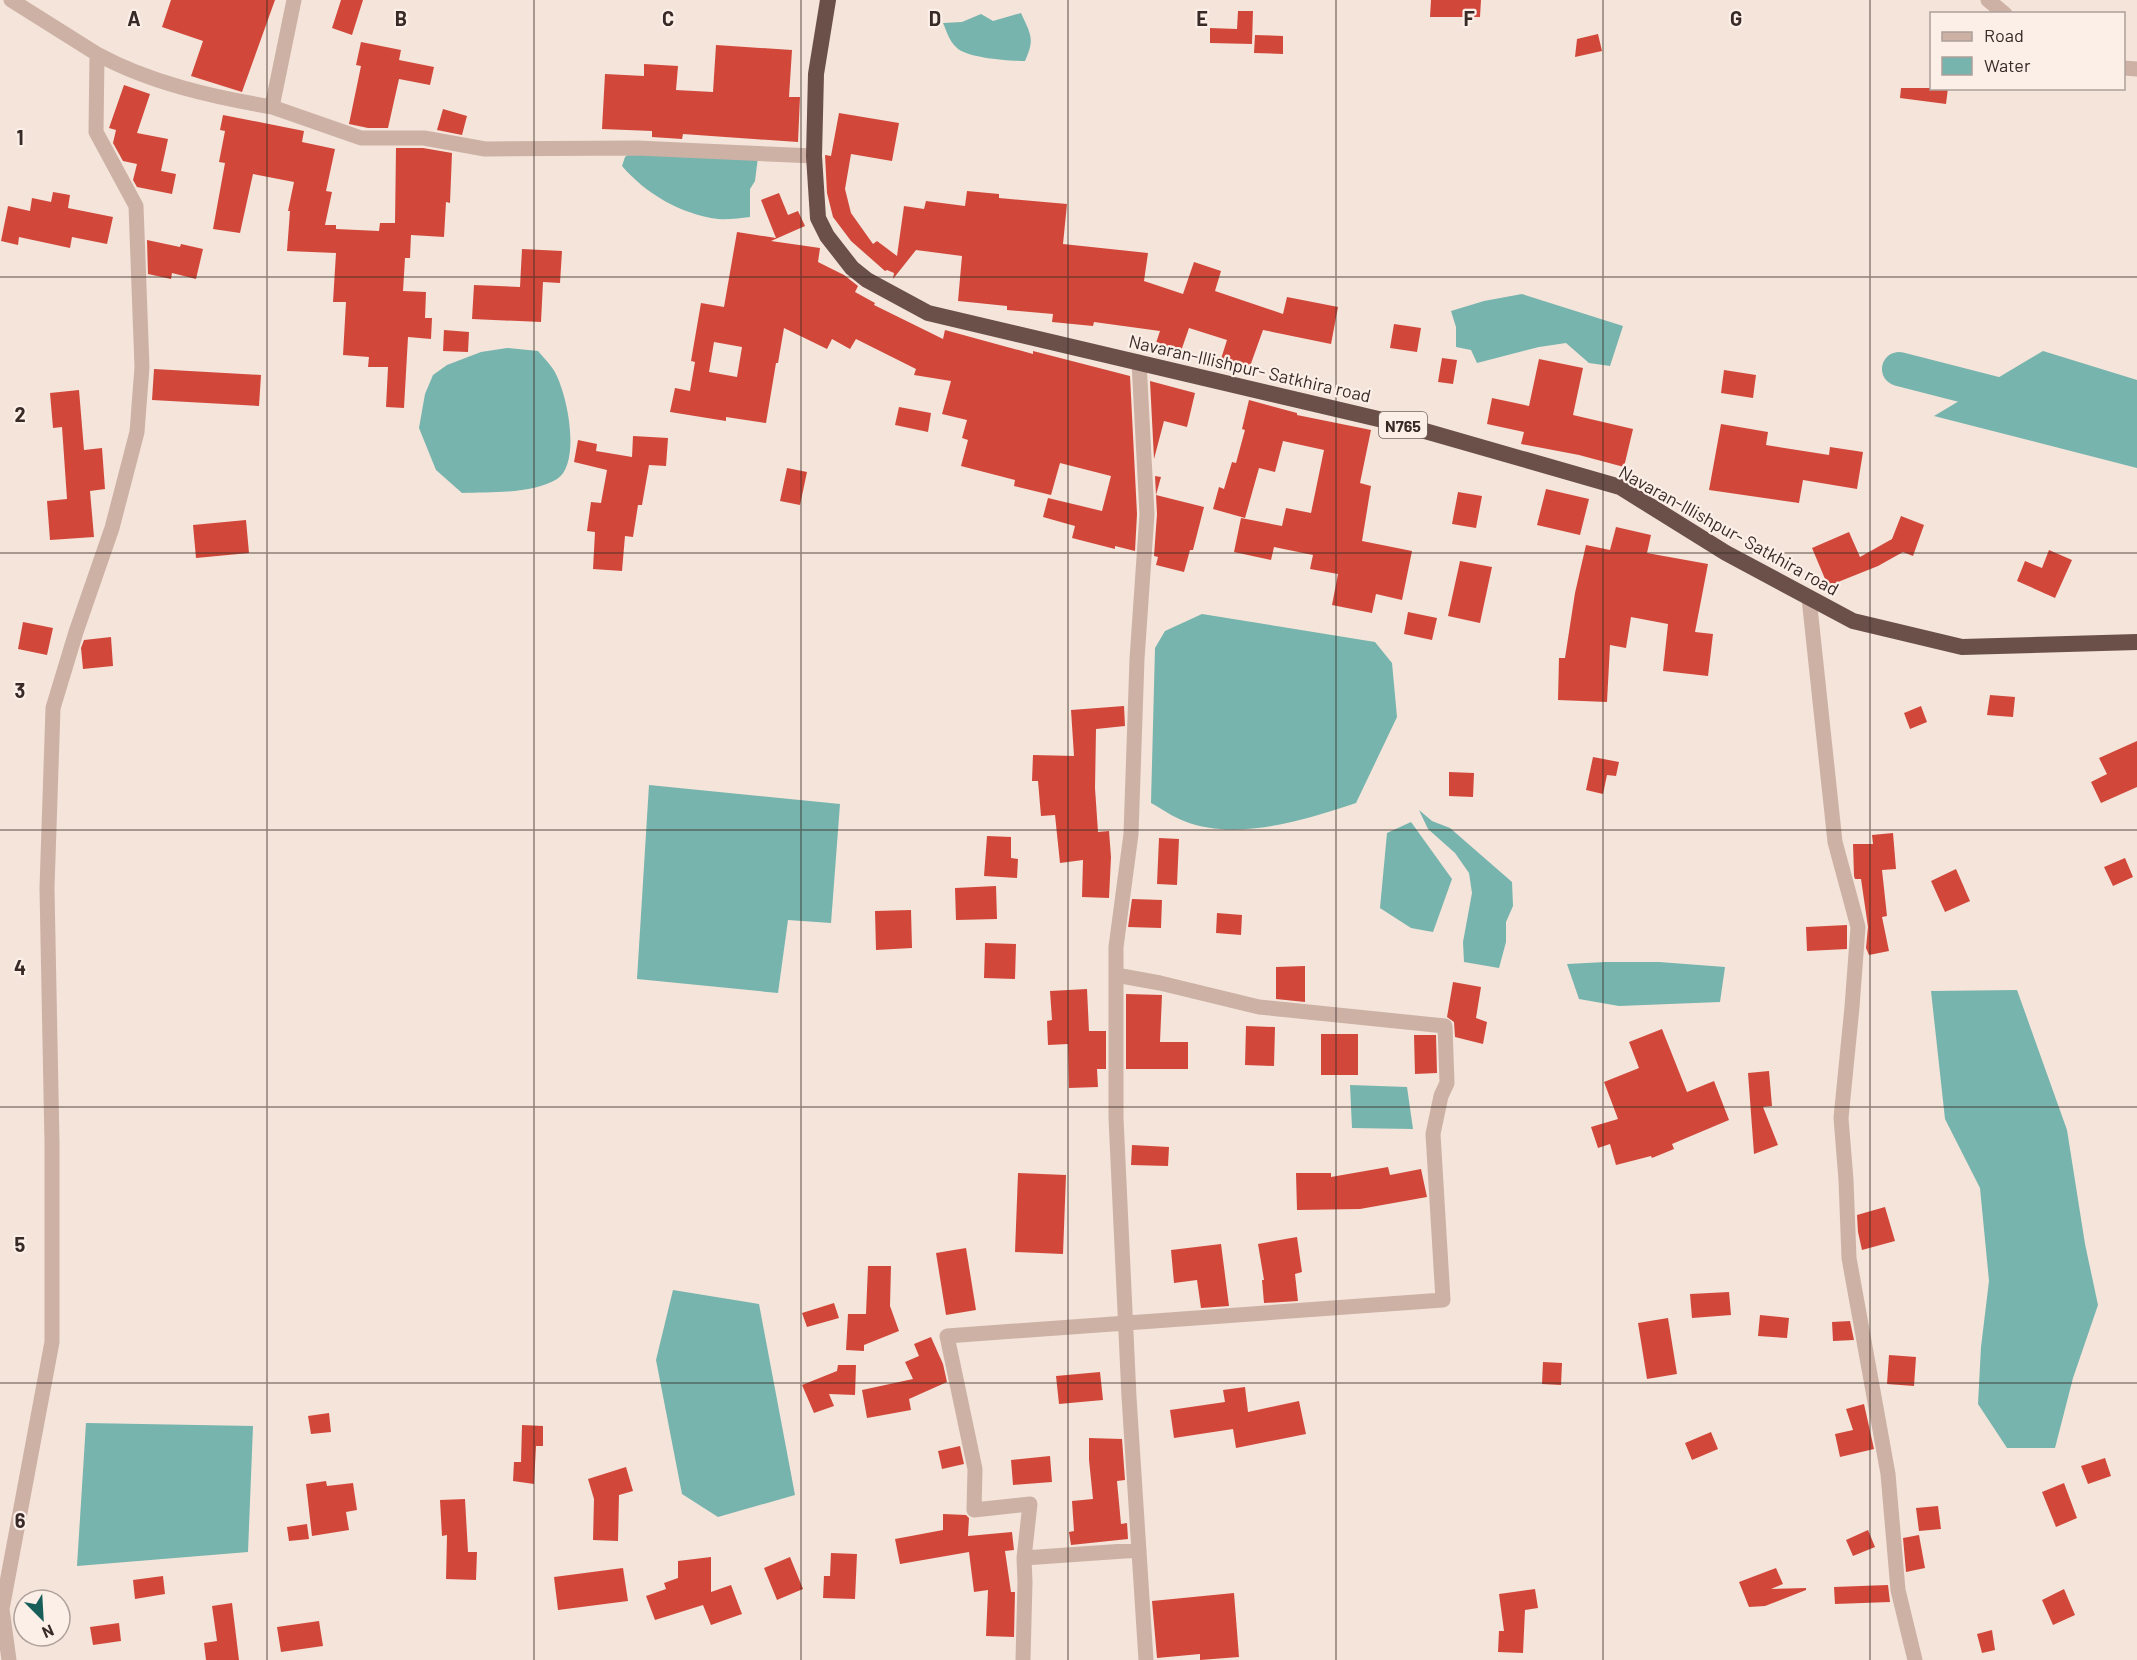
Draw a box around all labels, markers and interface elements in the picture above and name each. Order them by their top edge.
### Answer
text: A [127,6,141,30]
text: B [395,6,407,30]
text: C [662,6,674,30]
text: D [929,6,941,30]
text: E [1196,6,1208,30]
text: F [1463,6,1475,30]
text: G [1730,6,1742,30]
legend [1930,12,2125,90]
text: Road [1984,24,2024,46]
text: Water [1984,54,2031,76]
text: 1 [16,125,24,149]
street label: Navaran-Illishpur- Satkhira road [1127,329,1373,407]
text: 2 [14,402,26,426]
road number: N765 [1379,412,1427,438]
street label: Navaran-Illishpur- Satkhira road [1615,460,1843,600]
text: 3 [15,678,25,702]
text: 4 [14,955,26,979]
text: 5 [15,1232,26,1256]
text: 6 [15,1508,26,1532]
north arrow [12,1588,72,1648]
text: N [40,1621,57,1643]

